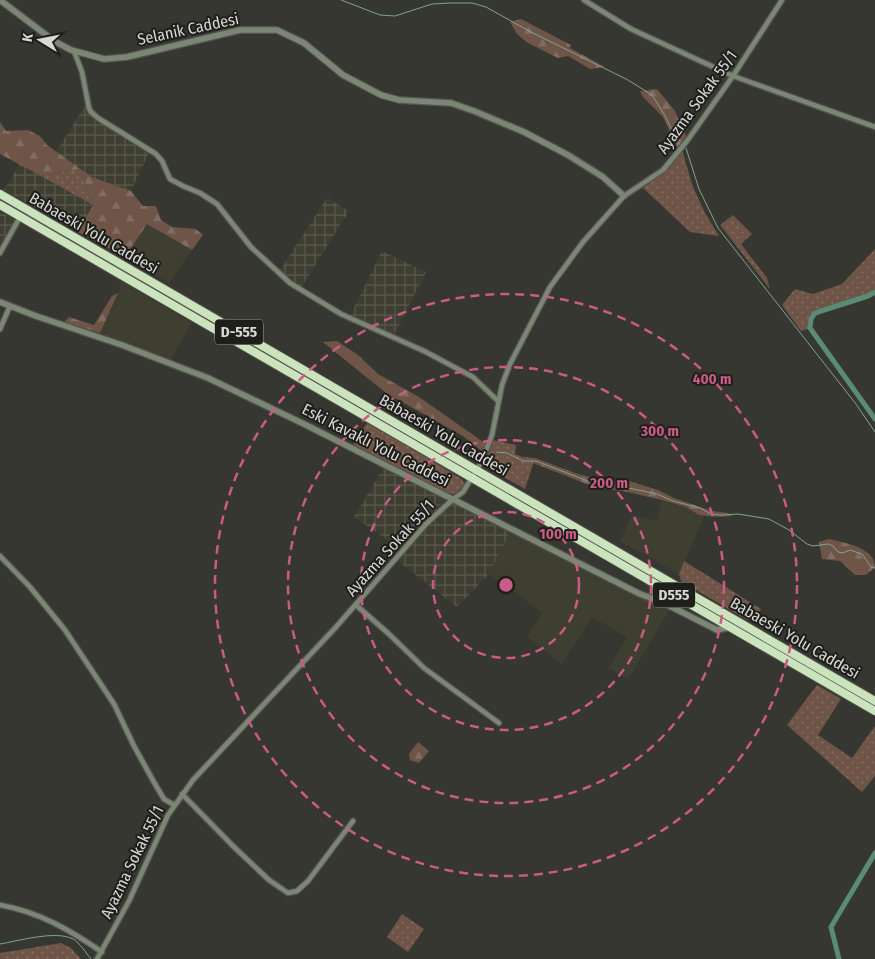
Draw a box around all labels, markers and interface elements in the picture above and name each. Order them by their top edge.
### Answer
street label: Selanik Caddesi [136,9,240,49]
north arrow [15,15,65,65]
text: K [19,31,37,43]
street label: Ayazma Sokak 55/1 [653,47,741,157]
street label: Babaeski Yolu Caddesi [26,188,162,278]
road number: D-555 [215,320,263,344]
text: 400 m [693,370,731,388]
street label: Babaeski Yolu Caddesi [376,390,512,480]
street label: Eski Kavaklı Yolu Caddesi [299,399,453,491]
text: 300 m [640,422,679,440]
text: 200 m [589,474,628,492]
street label: Ayazma Sokak 55/1 [342,496,438,600]
text: 100 m [539,525,577,543]
centre of rings [497,576,515,594]
road number: D555 [653,582,695,608]
street label: Babaeski Yolu Caddesi [727,593,863,683]
street label: Ayazma Sokak 55/1 [96,803,168,921]

